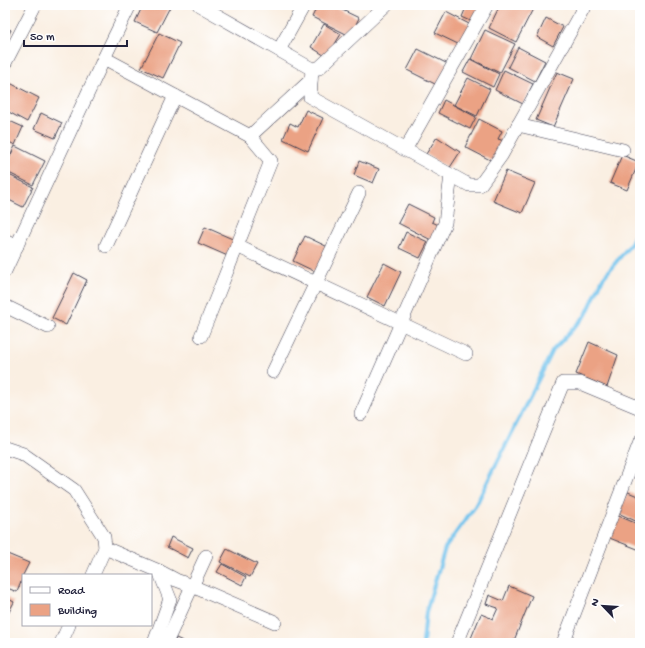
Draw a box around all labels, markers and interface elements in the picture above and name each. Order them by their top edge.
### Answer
scale bar [24,22,127,48]
text: 50 m [30,31,55,45]
legend [22,574,152,626]
text: Road [58,585,85,599]
north arrow [583,586,623,626]
text: N [589,597,603,608]
text: Building [57,605,97,619]

